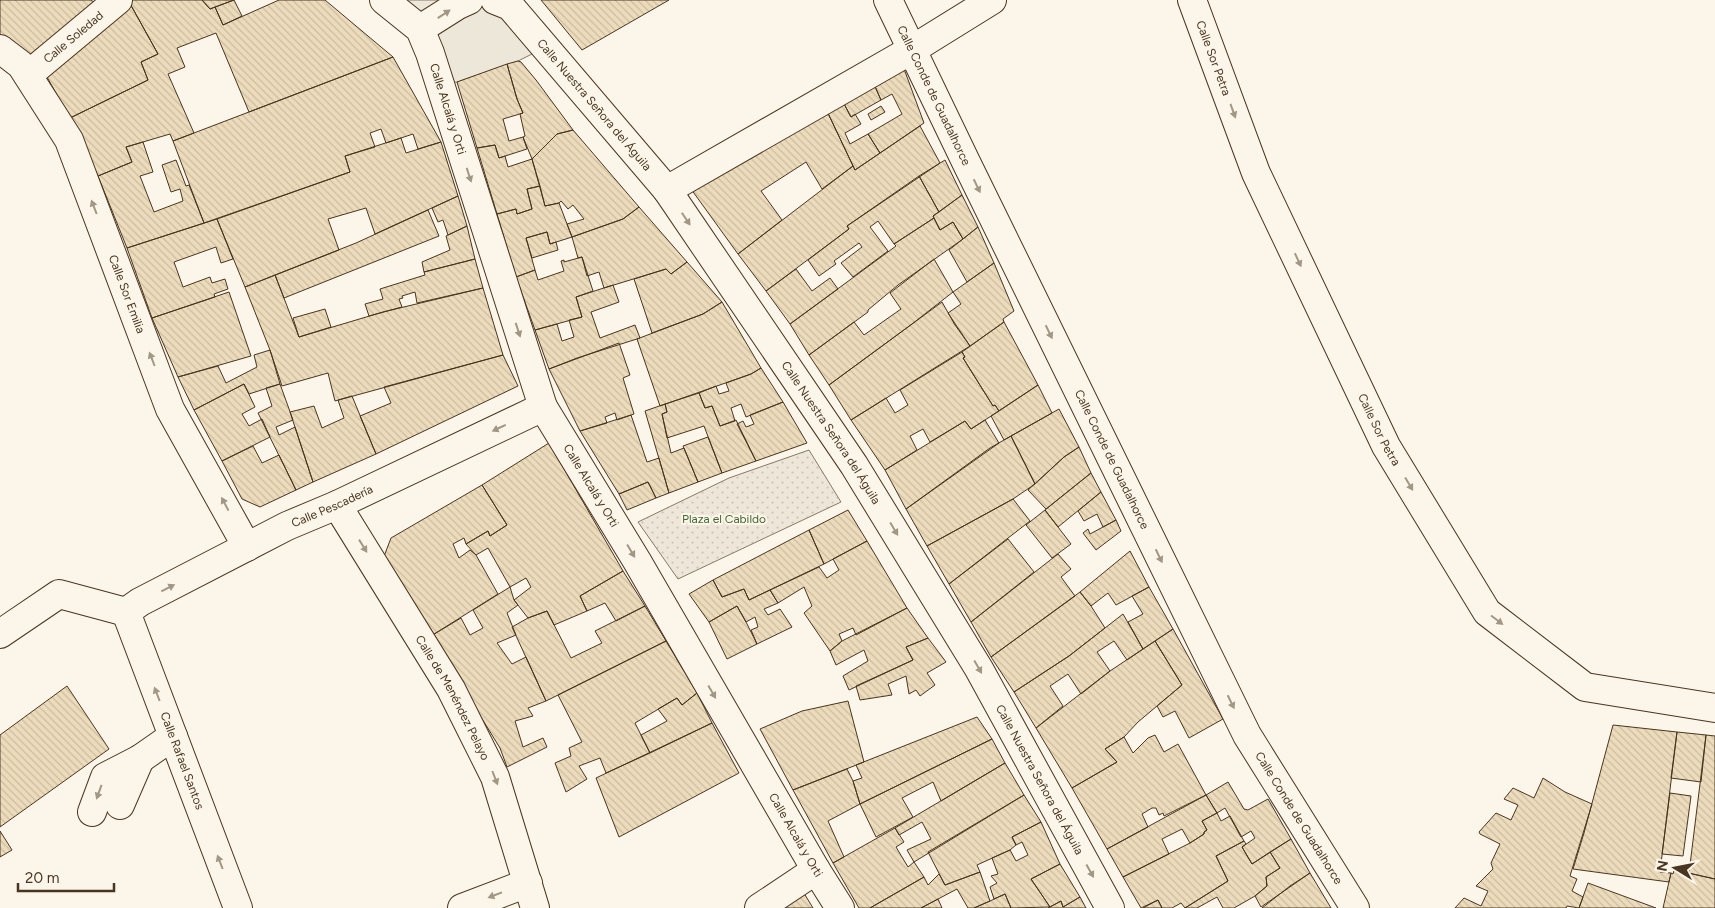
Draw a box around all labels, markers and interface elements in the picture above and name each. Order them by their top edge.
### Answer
street label: Calle Soledad [41,8,106,66]
one-way arrow [437,9,451,19]
street label: Calle Sor Petra [1193,19,1234,98]
street label: Calle Conde de Guadalhorce [894,23,974,168]
street label: Calle Nuestra Señora del Águila [534,36,654,174]
street label: Calle Alcalá y Orti [427,62,469,156]
one-way arrow [1230,104,1237,119]
one-way arrow [465,168,473,183]
one-way arrow [974,179,982,193]
one-way arrow [90,200,97,215]
one-way arrow [681,213,691,226]
street label: Calle Sor Emilia [106,253,148,335]
one-way arrow [1294,253,1302,267]
one-way arrow [515,323,523,338]
one-way arrow [1045,325,1053,339]
one-way arrow [148,352,155,367]
street label: Calle Nuestra Señora del Águila [778,359,883,507]
street label: Calle Conde de Guadalhorce [1072,387,1152,532]
street label: Calle Sor Petra [1355,391,1403,468]
one-way arrow [492,424,506,432]
street label: Calle Alcalá y Orti [560,442,622,530]
one-way arrow [1404,478,1413,491]
street label: Calle Pescadería [289,482,375,530]
one-way arrow [220,497,229,511]
park label: Plaza el Cabildo [682,512,766,526]
one-way arrow [889,522,898,535]
one-way arrow [358,539,367,553]
one-way arrow [626,545,635,558]
one-way arrow [1155,549,1163,563]
one-way arrow [160,584,175,592]
one-way arrow [1490,614,1503,625]
street label: Calle de Menéndez Pelayo [413,633,493,763]
one-way arrow [974,661,983,674]
one-way arrow [708,685,717,699]
one-way arrow [153,686,161,701]
one-way arrow [1227,695,1235,709]
street label: Calle Nuestra Señora del Águila [993,702,1086,857]
street label: Calle Rafael Santos [157,710,207,812]
street label: Calle Conde de Guadalhorce [1252,749,1346,887]
one-way arrow [491,771,499,786]
one-way arrow [95,785,102,800]
street label: Calle Alcalá y Orti [766,791,826,880]
north arrow [1650,843,1700,893]
one-way arrow [216,855,223,870]
text: N [1653,859,1672,873]
scale bar [18,860,114,892]
one-way arrow [1086,864,1094,879]
text: 20 m [25,869,59,887]
one-way arrow [487,891,502,899]

